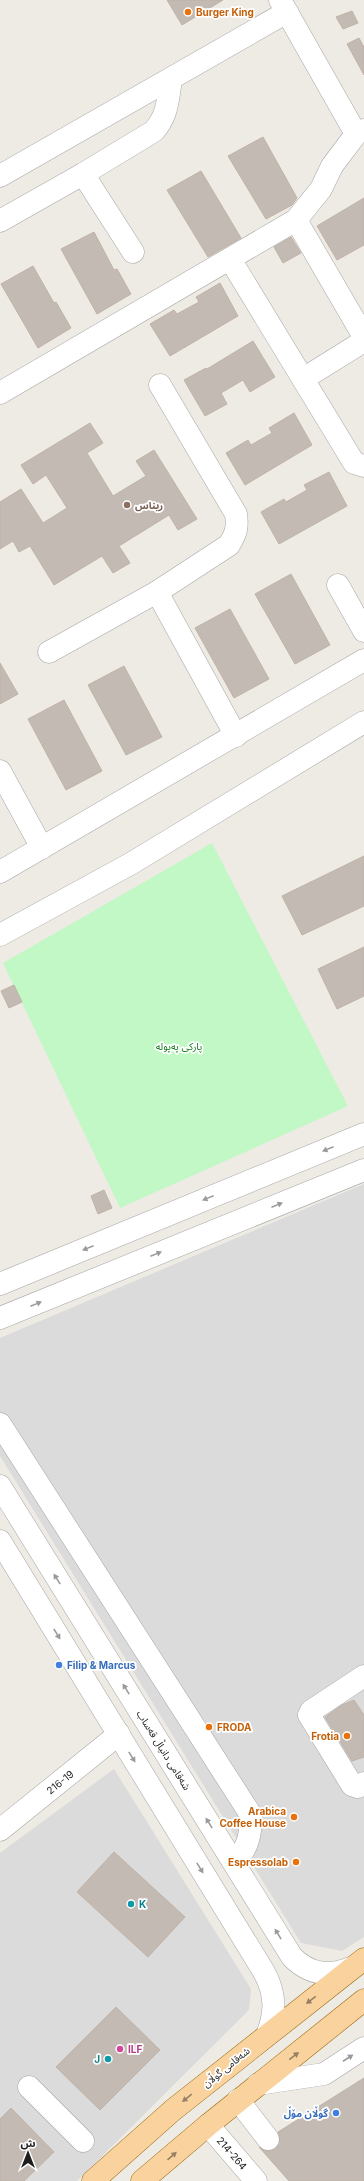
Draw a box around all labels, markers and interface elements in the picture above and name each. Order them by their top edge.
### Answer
place label: Burger King [196,6,254,19]
marker: Burger King [183,7,193,17]
place label: ريناس [135,499,163,512]
marker: ريناس [122,500,132,510]
park label: پارکی پەپولە [156,1040,202,1053]
one-way arrow [321,1146,333,1152]
one-way arrow [202,1195,213,1201]
one-way arrow [271,1202,283,1208]
one-way arrow [81,1245,93,1251]
one-way arrow [151,1251,163,1257]
one-way arrow [31,1300,43,1306]
one-way arrow [54,1573,61,1585]
one-way arrow [53,1629,61,1639]
place label: Filip & Marcus [67,1659,136,1671]
marker: Filip & Marcus [54,1660,64,1670]
one-way arrow [122,1683,129,1695]
street label: شەقامی دانیاڵ قەساب [134,1707,194,1793]
place label: FRODA [217,1721,252,1733]
marker: FRODA [204,1722,214,1732]
place label: Frotia [311,1730,339,1742]
marker: Frotia [342,1731,352,1741]
one-way arrow [129,1751,136,1763]
street label: 216-19 [44,1768,76,1796]
place label: Arabica Coffee House [219,1805,286,1829]
marker: Arabica Coffee House [289,1812,299,1822]
one-way arrow [206,1817,213,1829]
place label: Espressolab [228,1856,288,1868]
marker: Espressolab [291,1857,301,1867]
one-way arrow [197,1862,204,1874]
place label: K [139,1898,146,1910]
marker: K [126,1899,136,1909]
one-way arrow [274,1928,281,1940]
one-way arrow [305,1996,316,2004]
place label: ILF [128,2043,142,2055]
marker: ILF [115,2044,125,2054]
street label: شەقامی گوڵان [200,2044,253,2090]
one-way arrow [289,2051,300,2060]
place label: J [94,2053,100,2065]
marker: J [103,2054,113,2064]
one-way arrow [342,2055,353,2062]
one-way arrow [182,2094,193,2103]
place label: گوڵان مۆڵ [284,2106,328,2120]
marker: گوڵان مۆڵ [331,2108,341,2118]
north arrow [8,2133,48,2173]
street label: 214-264 [214,2134,250,2172]
text: ش [20,2136,36,2150]
one-way arrow [166,2151,177,2160]

